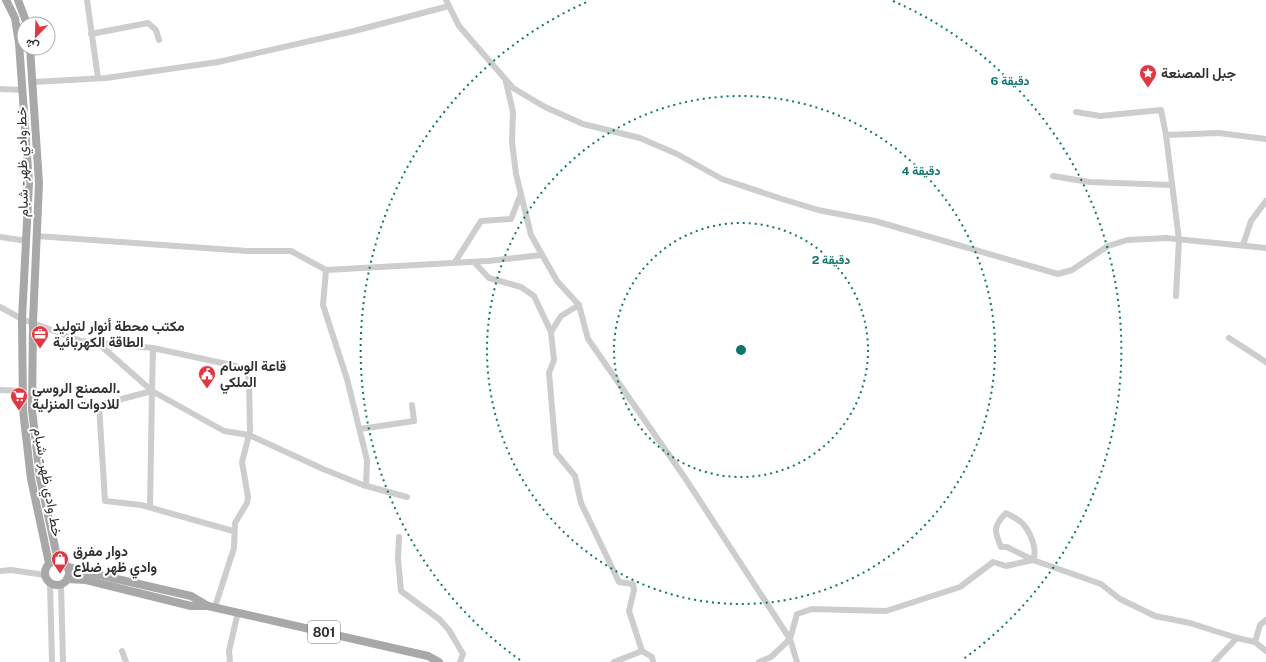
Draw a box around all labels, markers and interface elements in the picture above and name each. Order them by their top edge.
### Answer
north arrow [16,16,56,56]
text: ش [24,36,41,53]
place icon: جبل المصنعة [1138,63,1158,88]
place label: جبل المصنعة [1161,65,1237,82]
text: 6 دقيقة [991,74,1029,88]
street label: خط وادي ظهر - شبام [13,107,35,217]
text: 4 دقيقة [902,164,940,178]
text: 2 دقيقة [812,253,850,267]
place label: مكتب محطة أنوار لتوليد الطاقة الكهربائية [53,318,185,351]
office icon: مكتب محطة أنوار لتوليد الطاقة الكهربائية [30,324,50,349]
centre of rings [734,343,748,357]
place label: قاعة الوسام الملكي [220,358,286,394]
public building icon: قاعة الوسام الملكي [197,364,217,389]
place label: المصنع الروسي. للادوات المنزلية [32,380,120,413]
supermarket icon: المصنع الروسي. للادوات المنزلية [9,386,29,411]
street label: خط وادي ظهر - شبام [27,426,65,539]
place label: دوار مفرق وادي ظهر ضلاع [73,543,157,579]
shop icon: دوار مفرق وادي ظهر ضلاع [50,549,70,574]
road number: 801 [308,621,340,643]

